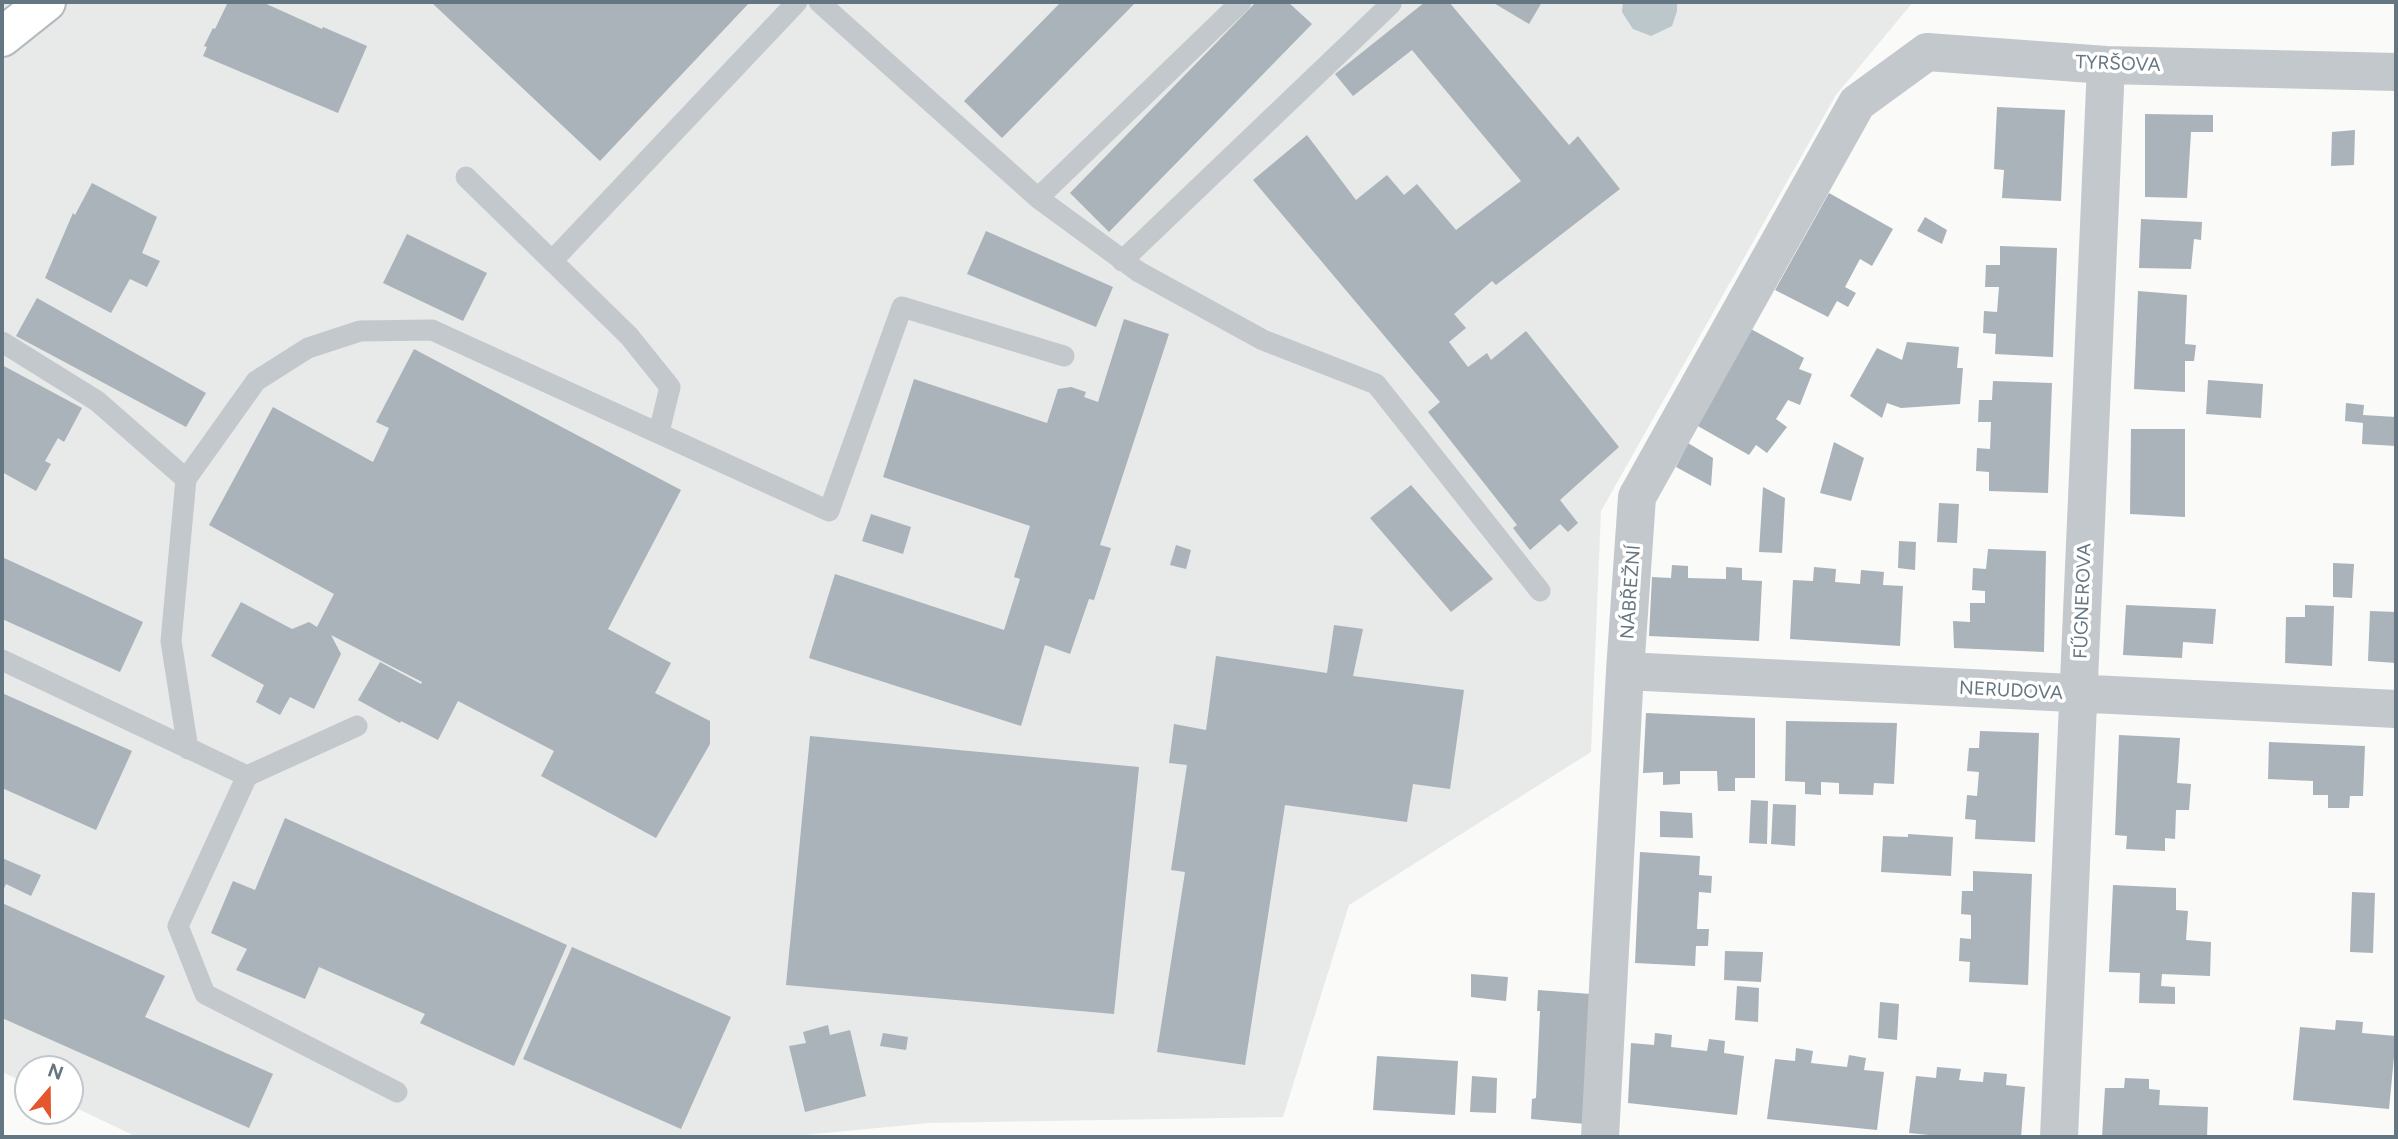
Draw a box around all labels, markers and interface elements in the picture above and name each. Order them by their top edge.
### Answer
street label: TYRŠOVA [2075,51,2161,77]
street label: FŰGNEROVA [2070,543,2096,659]
street label: NÁBŘEŽNÍ [1616,544,1646,640]
street label: NERUDOVA [1958,677,2064,705]
north arrow [14,1055,84,1125]
text: N [45,1058,67,1085]

